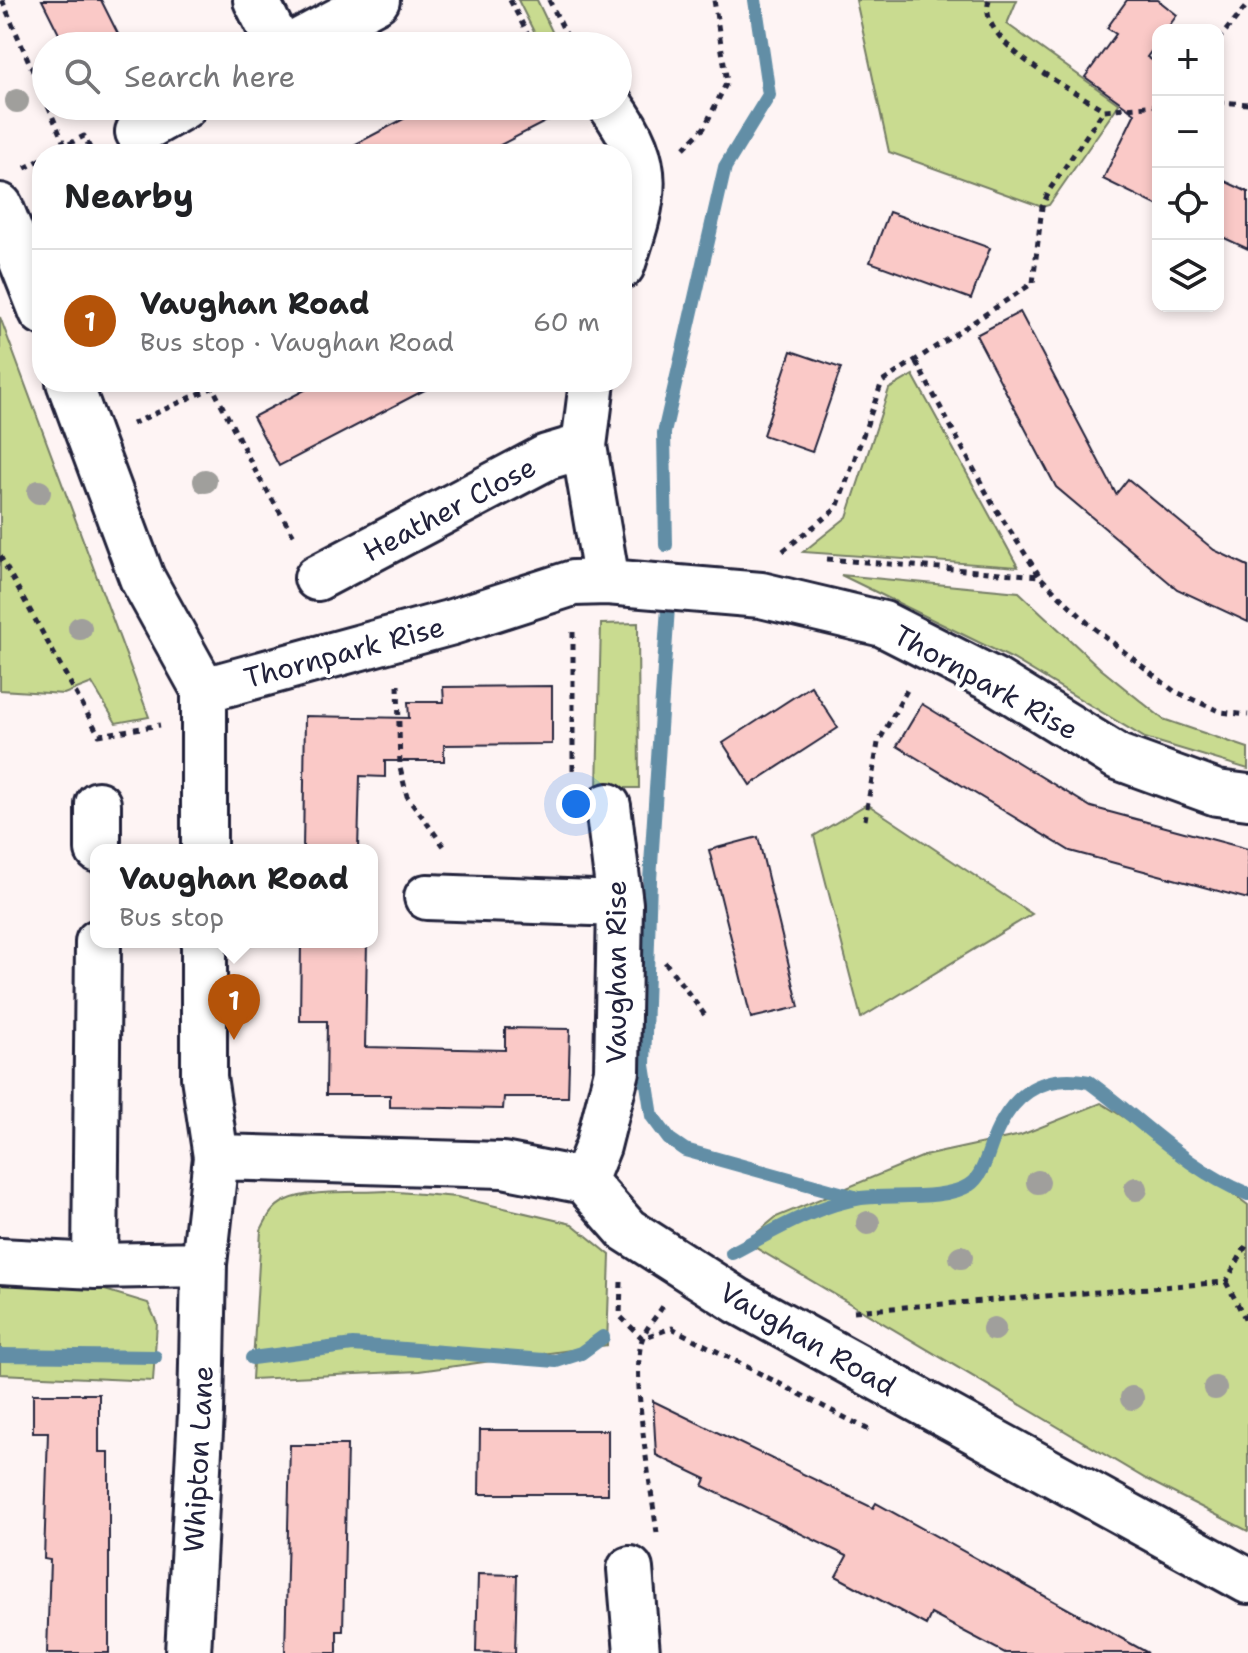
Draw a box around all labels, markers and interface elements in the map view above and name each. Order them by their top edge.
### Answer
map controls [1152,24,1224,312]
button: + [1152,24,1224,96]
search box [32,32,632,120]
icon: search [60,54,104,98]
text: Search here [124,56,295,97]
button: − [1152,96,1224,168]
button: locate [1152,168,1224,240]
text: Nearby [64,173,194,219]
button: layers [1152,240,1224,312]
text: Vaughan Road [140,283,370,324]
text: 1 [84,304,96,339]
text: 60 m [533,304,600,339]
text: Bus stop · Vaughan Road [140,324,454,359]
street label: Heather Close [356,447,542,571]
street label: Thornpark Rise [240,607,448,697]
street label: Thornpark Rise [887,616,1085,748]
your location [556,784,596,824]
popup [90,844,378,948]
text: Vaughan Road [119,858,349,899]
street label: Vaughan Rise [597,880,635,1064]
text: Bus stop [119,899,224,934]
pin: 1 [208,974,260,1040]
street label: Vaughan Road [713,1273,903,1405]
street label: Whipton Lane [174,1365,222,1553]

